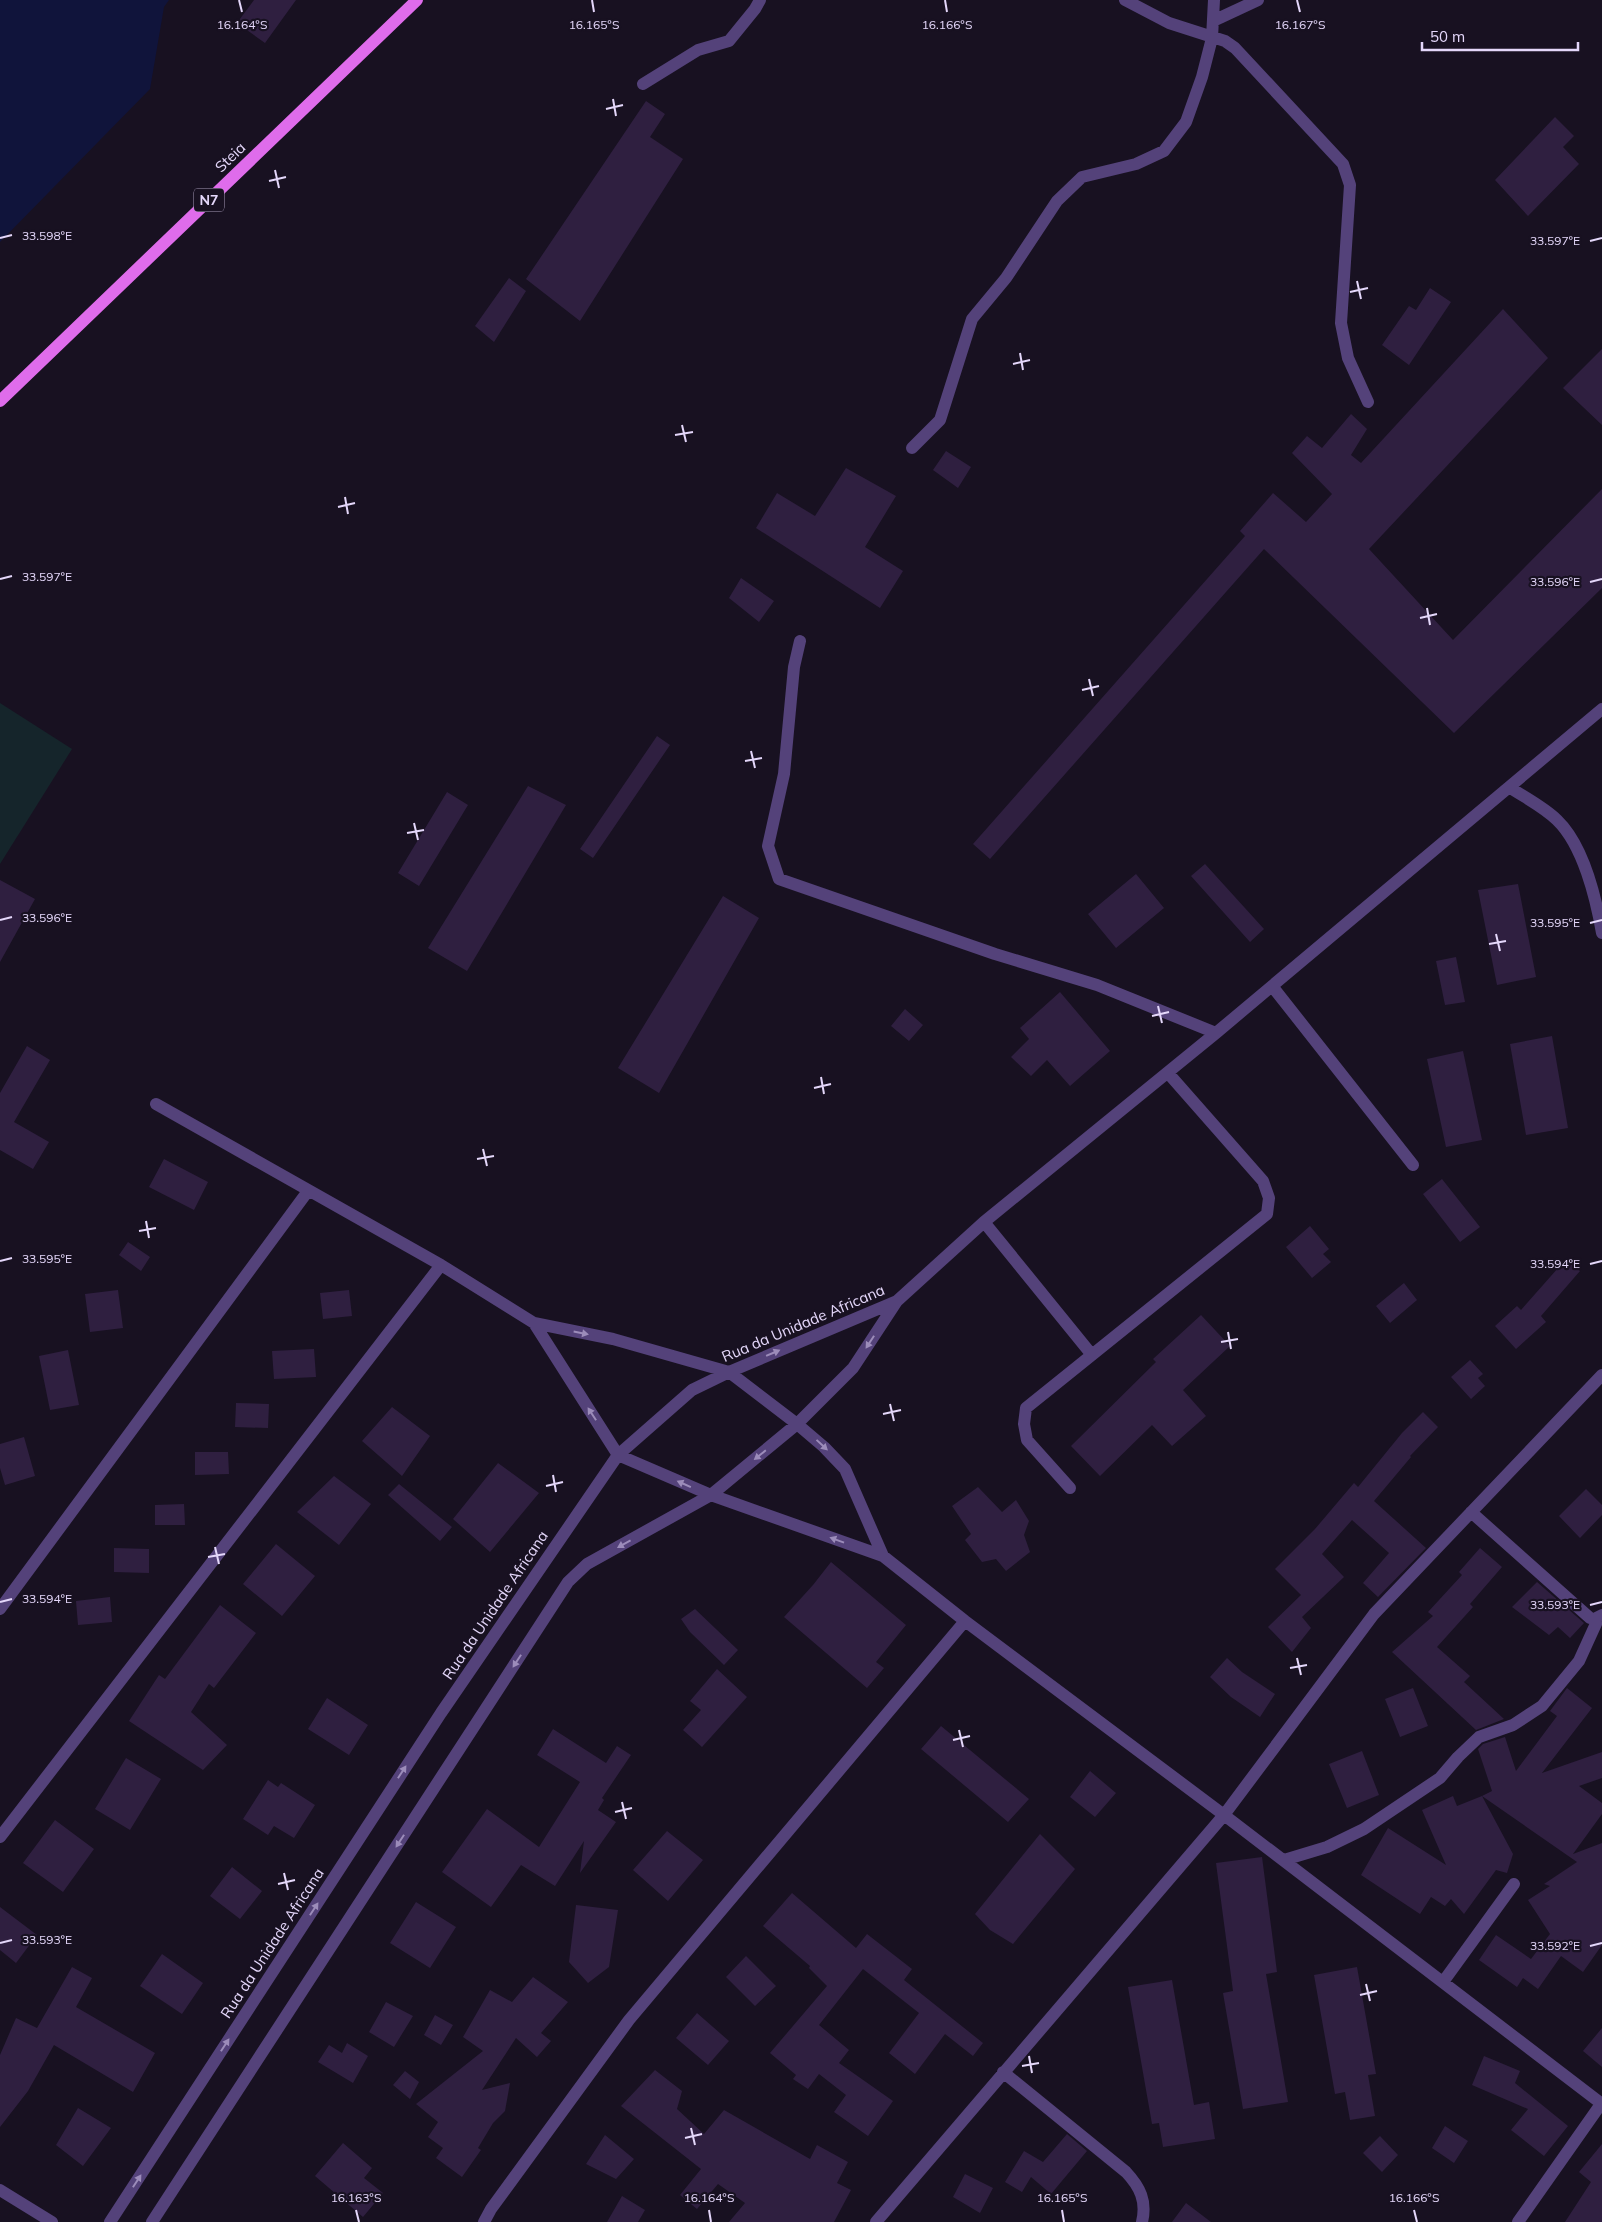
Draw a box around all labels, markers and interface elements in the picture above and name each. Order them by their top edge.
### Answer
text: 16.164°S [217,17,267,32]
text: 16.165°S [569,17,619,32]
text: 16.166°S [922,17,972,32]
text: 16.167°S [1275,17,1325,32]
scale bar [1422,20,1578,52]
text: 50 m [1430,27,1465,46]
street label: Steia [211,138,249,176]
road number: N7 [194,188,224,212]
text: 33.598°E [22,228,72,243]
text: 33.597°E [1530,233,1580,248]
text: 33.597°E [22,569,72,584]
text: 33.596°E [1530,574,1580,589]
text: 33.596°E [22,910,72,925]
text: 33.595°E [1530,915,1580,930]
text: 33.595°E [22,1251,72,1266]
text: 33.594°E [1530,1256,1580,1271]
street label: Rua da Unidade Africana [719,1280,887,1366]
one-way arrow [574,1329,590,1337]
one-way arrow [865,1335,875,1348]
one-way arrow [766,1349,781,1356]
one-way arrow [587,1407,596,1420]
one-way arrow [816,1439,828,1451]
one-way arrow [754,1449,767,1460]
one-way arrow [677,1479,691,1487]
street label: Rua da Unidade Africana [438,1527,552,1683]
one-way arrow [829,1536,844,1544]
one-way arrow [618,1539,631,1548]
text: 33.594°E [22,1591,72,1606]
text: 33.593°E [1530,1597,1580,1612]
one-way arrow [512,1654,522,1667]
one-way arrow [397,1766,407,1779]
one-way arrow [395,1834,405,1848]
street label: Rua da Unidade Africana [216,1864,328,2022]
one-way arrow [309,1902,318,1915]
text: 33.593°E [22,1932,72,1947]
text: 33.592°E [1530,1938,1580,1953]
one-way arrow [220,2038,230,2052]
one-way arrow [132,2174,141,2188]
text: 16.163°S [331,2190,381,2205]
text: 16.164°S [684,2190,734,2205]
text: 16.165°S [1037,2190,1087,2205]
text: 16.166°S [1389,2190,1439,2205]

